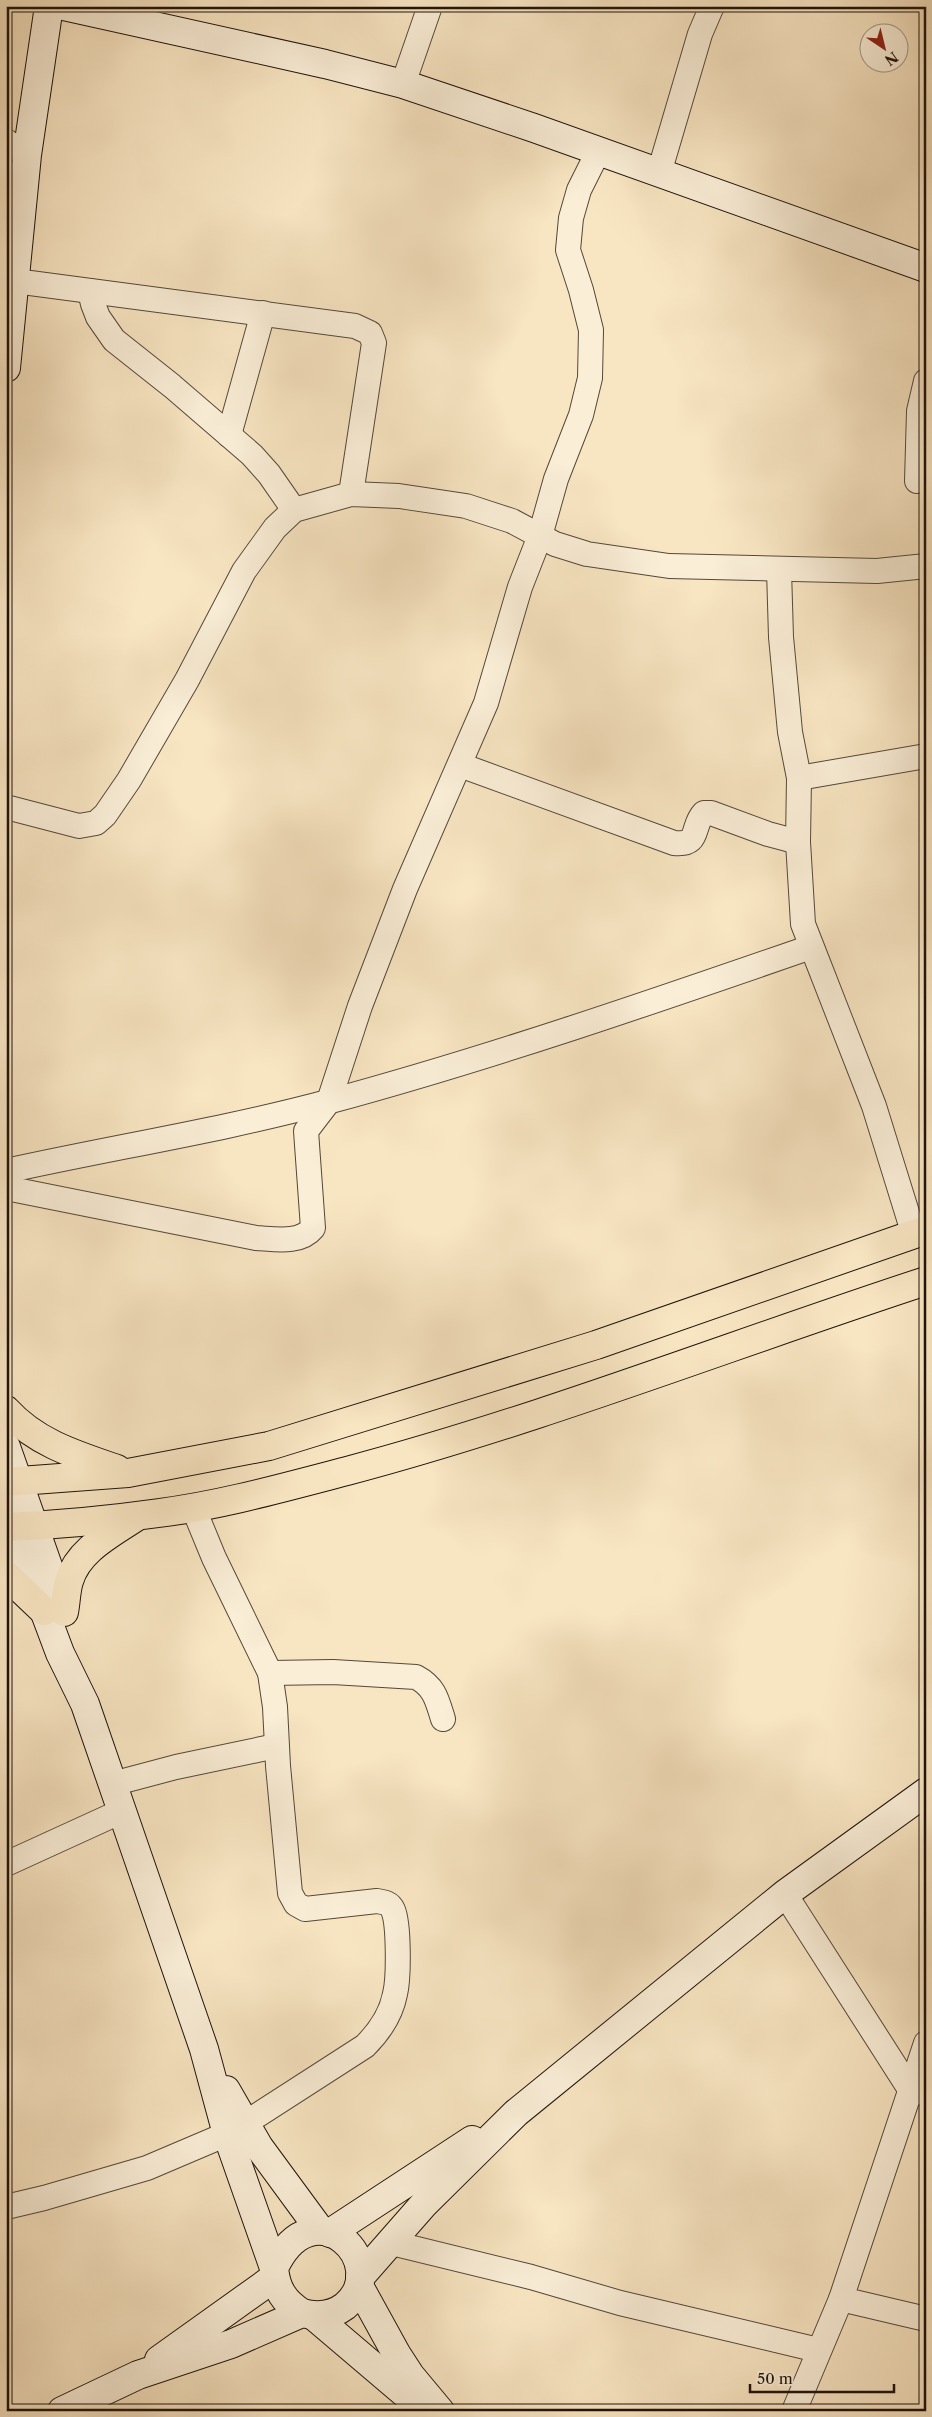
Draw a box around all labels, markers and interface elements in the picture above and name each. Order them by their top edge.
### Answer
north arrow [860,22,910,72]
text: N [881,48,902,70]
scale bar [750,2362,893,2394]
text: 50 m [757,2369,793,2388]

